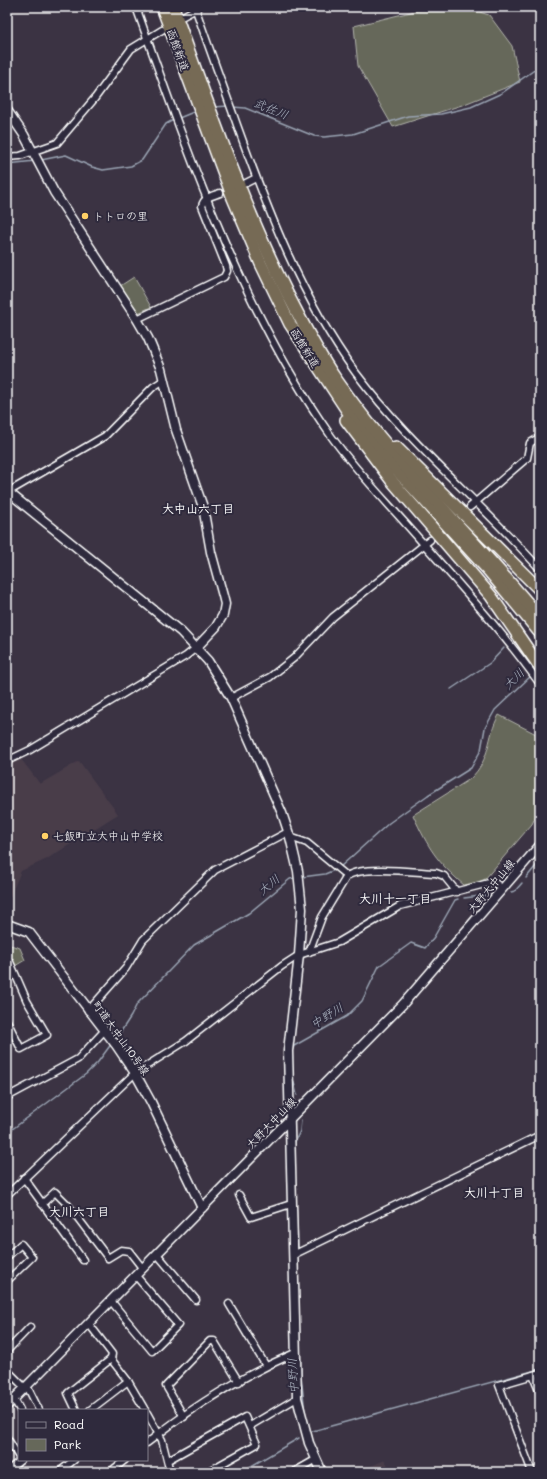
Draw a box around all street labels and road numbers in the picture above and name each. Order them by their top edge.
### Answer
street label: 函館新道 [164,27,193,73]
street label: 函館新道 [287,325,323,370]
street label: 大野大中山線 [464,856,518,916]
street label: 町道大中山10号線 [89,997,154,1078]
street label: 大野大中山線 [242,1094,299,1152]

